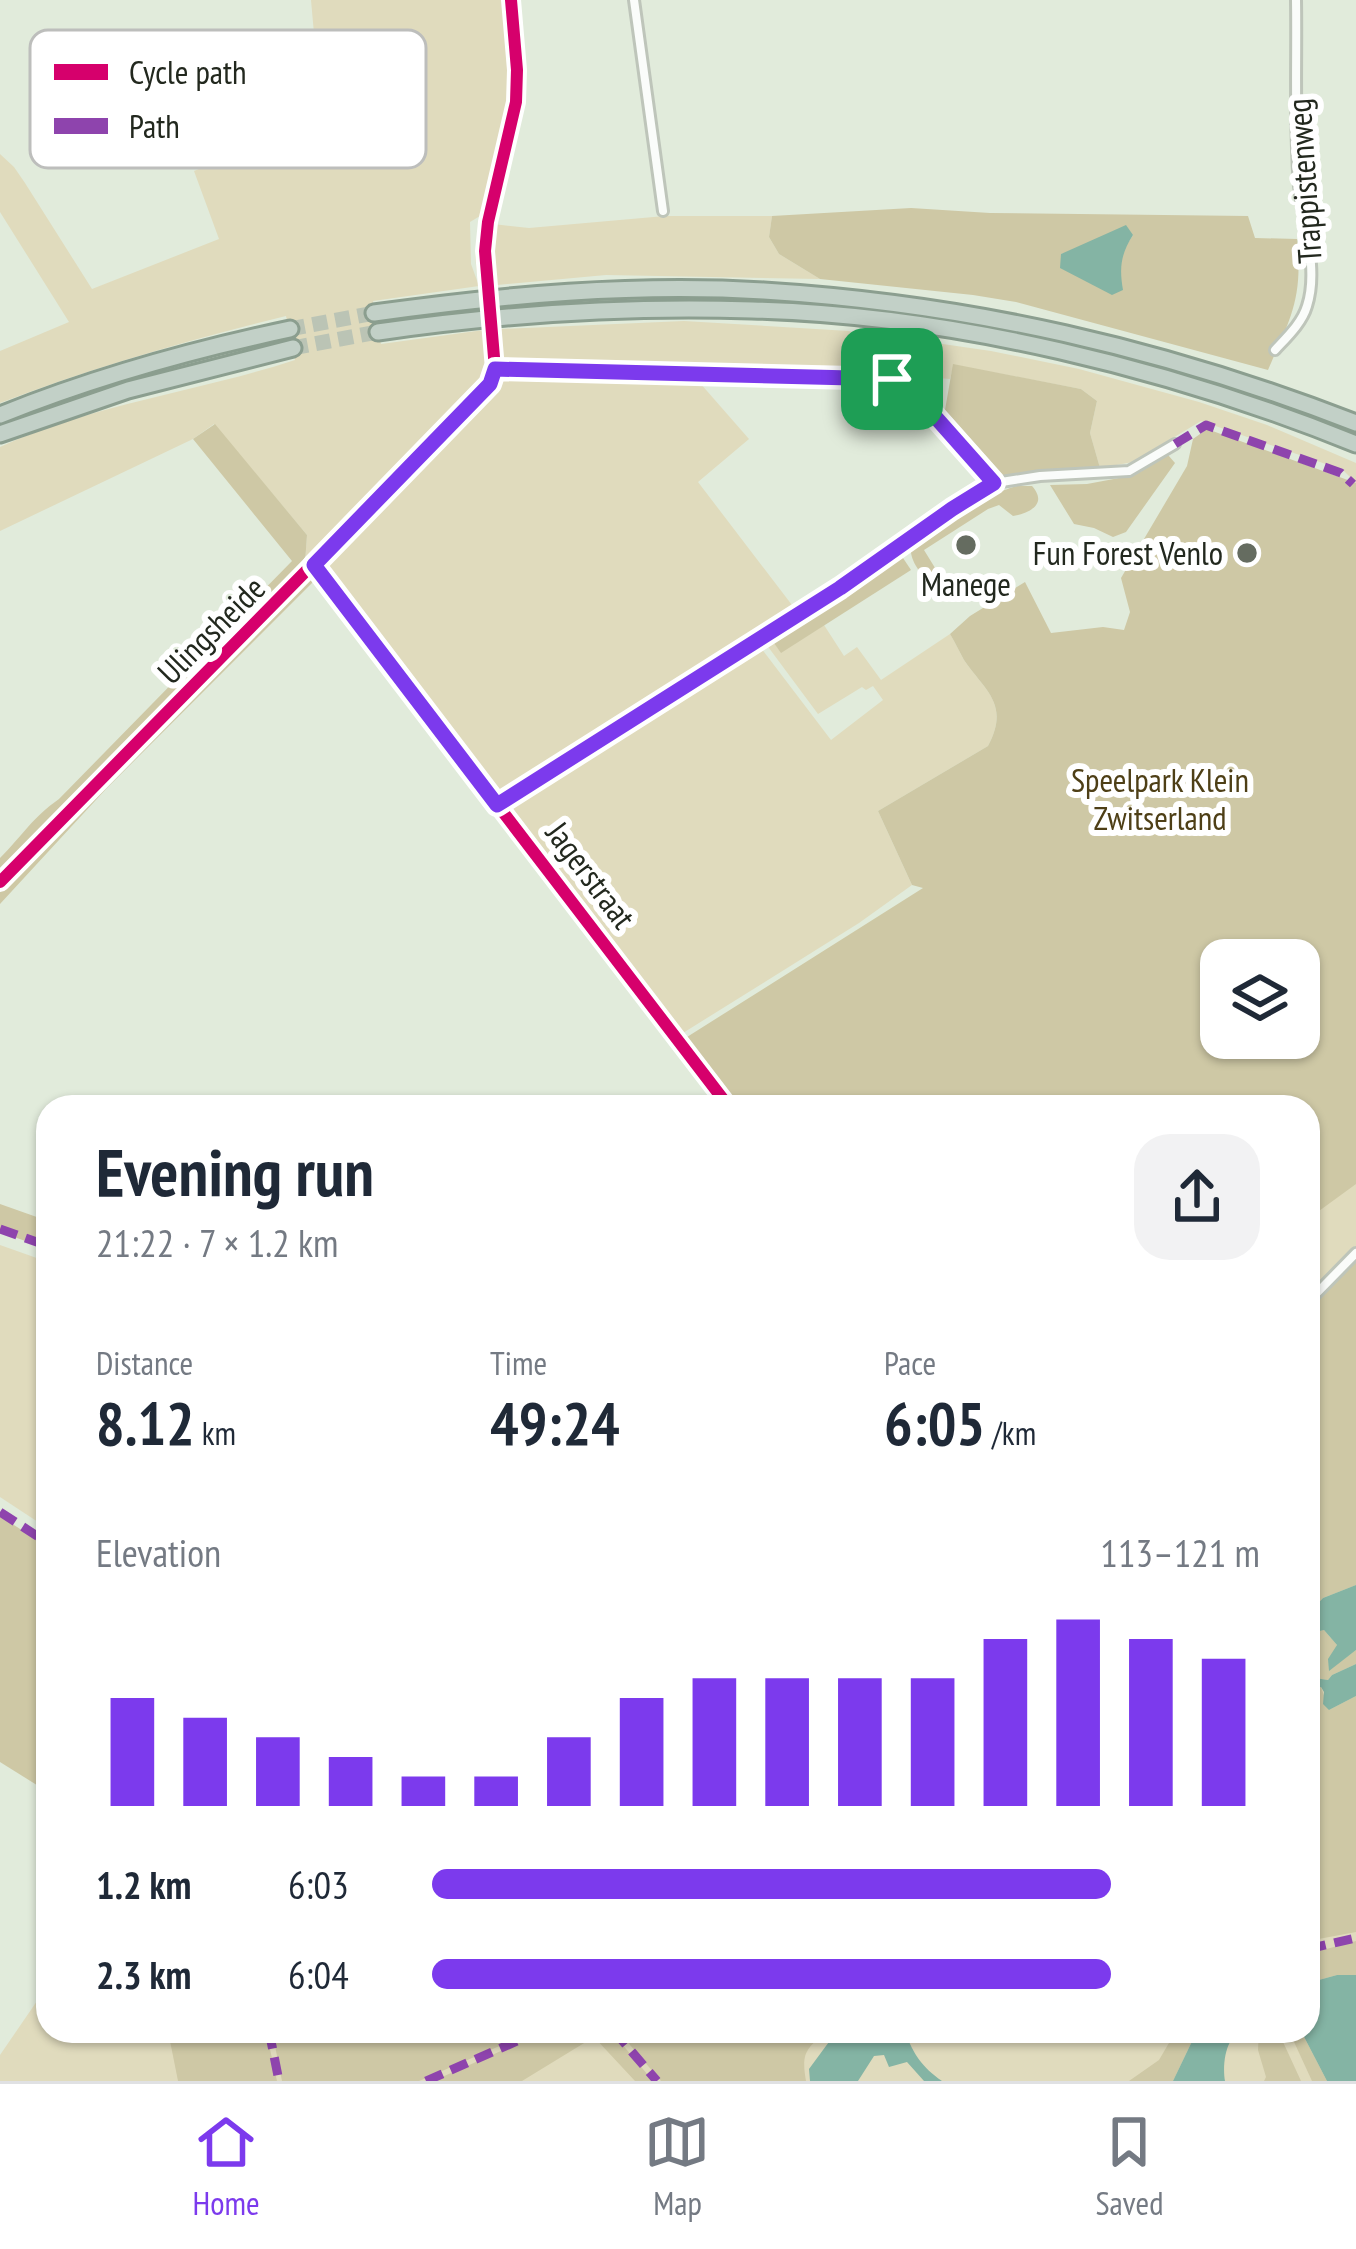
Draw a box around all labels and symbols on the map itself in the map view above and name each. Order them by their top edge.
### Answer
legend [30,30,426,168]
text: Cycle path [129,50,247,93]
street label: Trappistenweg [1276,97,1331,265]
text: Path [129,104,180,147]
pin [841,328,943,430]
place label: Fun Forest Venlo [1033,531,1223,574]
marker: Manege [953,532,979,558]
marker: Fun Forest Venlo [1234,540,1260,566]
place label: Manege [921,562,1011,605]
street label: Ulingsheide [148,567,274,693]
park label: Speelpark Klein Zwitserland [1071,758,1249,839]
street label: Jagerstraat [537,812,646,937]

